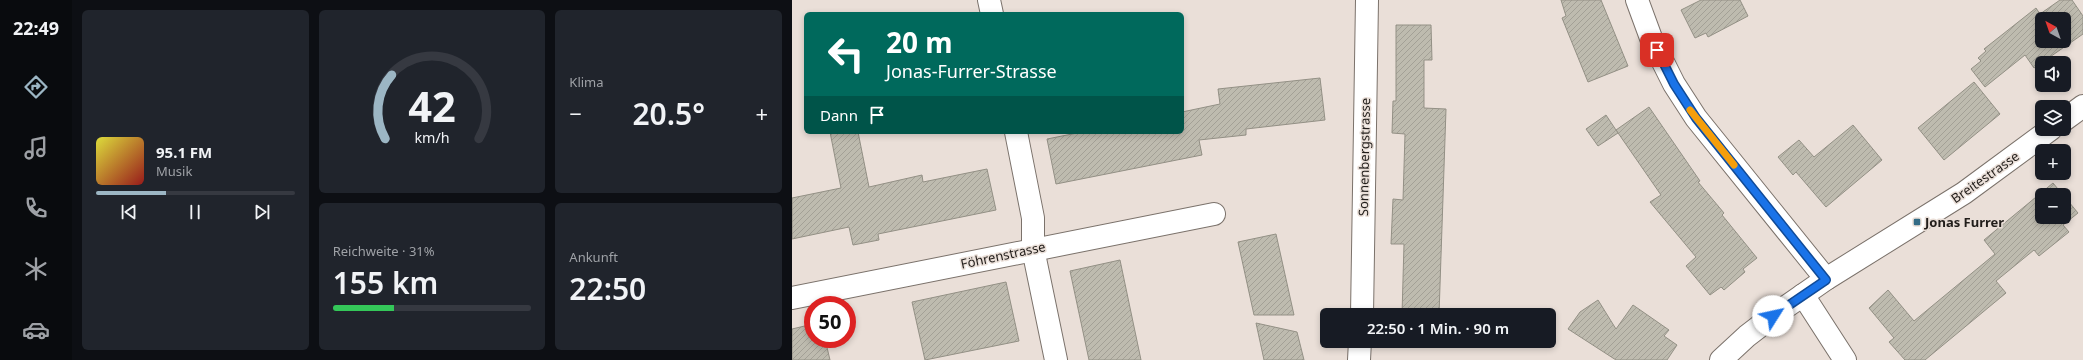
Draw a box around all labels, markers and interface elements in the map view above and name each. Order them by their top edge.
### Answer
north arrow [2035,12,2071,48]
map controls [2035,12,2071,224]
text: 22:49 [13,16,59,40]
text: 20 m [886,23,953,61]
icon: left [820,28,872,80]
pin [1640,33,1674,67]
icon: arrive [1646,39,1668,61]
button: sound [2035,56,2071,92]
text: Jonas-Furrer-Strasse [886,59,1057,83]
icon: directions [22,73,50,101]
text: Klima [569,73,604,91]
text: 42 [408,78,456,134]
text: 20.5° [632,93,705,134]
text: − [569,98,582,128]
text: + [755,98,768,128]
street label: Sonnenbergstrasse [1354,98,1374,216]
button: layers [2035,100,2071,136]
icon: arrive [866,104,888,126]
text: Dann [820,105,858,125]
text: km/h [414,128,450,147]
icon: music [22,134,50,162]
text: 95.1 FM [156,142,212,162]
button: + [2035,144,2071,180]
street label: Breitestrasse [1947,147,2023,207]
text: Musik [156,162,192,180]
button: − [2035,188,2071,224]
icon: phone [22,194,50,222]
icon: previous [118,201,140,223]
icon: pause [184,201,206,223]
icon: next [251,201,273,223]
place label: Jonas Furrer [1924,213,2004,231]
marker: Jonas Furrer [1912,217,1922,227]
street label: Föhrenstrasse [959,237,1047,273]
text: Reichweite · 31% [333,242,435,260]
text: Ankunft [569,248,618,266]
icon: climate [22,255,50,283]
text: 155 km [333,262,438,303]
text: 22:50 [569,268,646,309]
position arrow [1752,295,1794,337]
speed limit sign: 50 [804,296,856,348]
icon: car [22,316,50,344]
text: 22:50 · 1 Min. · 90 m [1367,318,1509,338]

